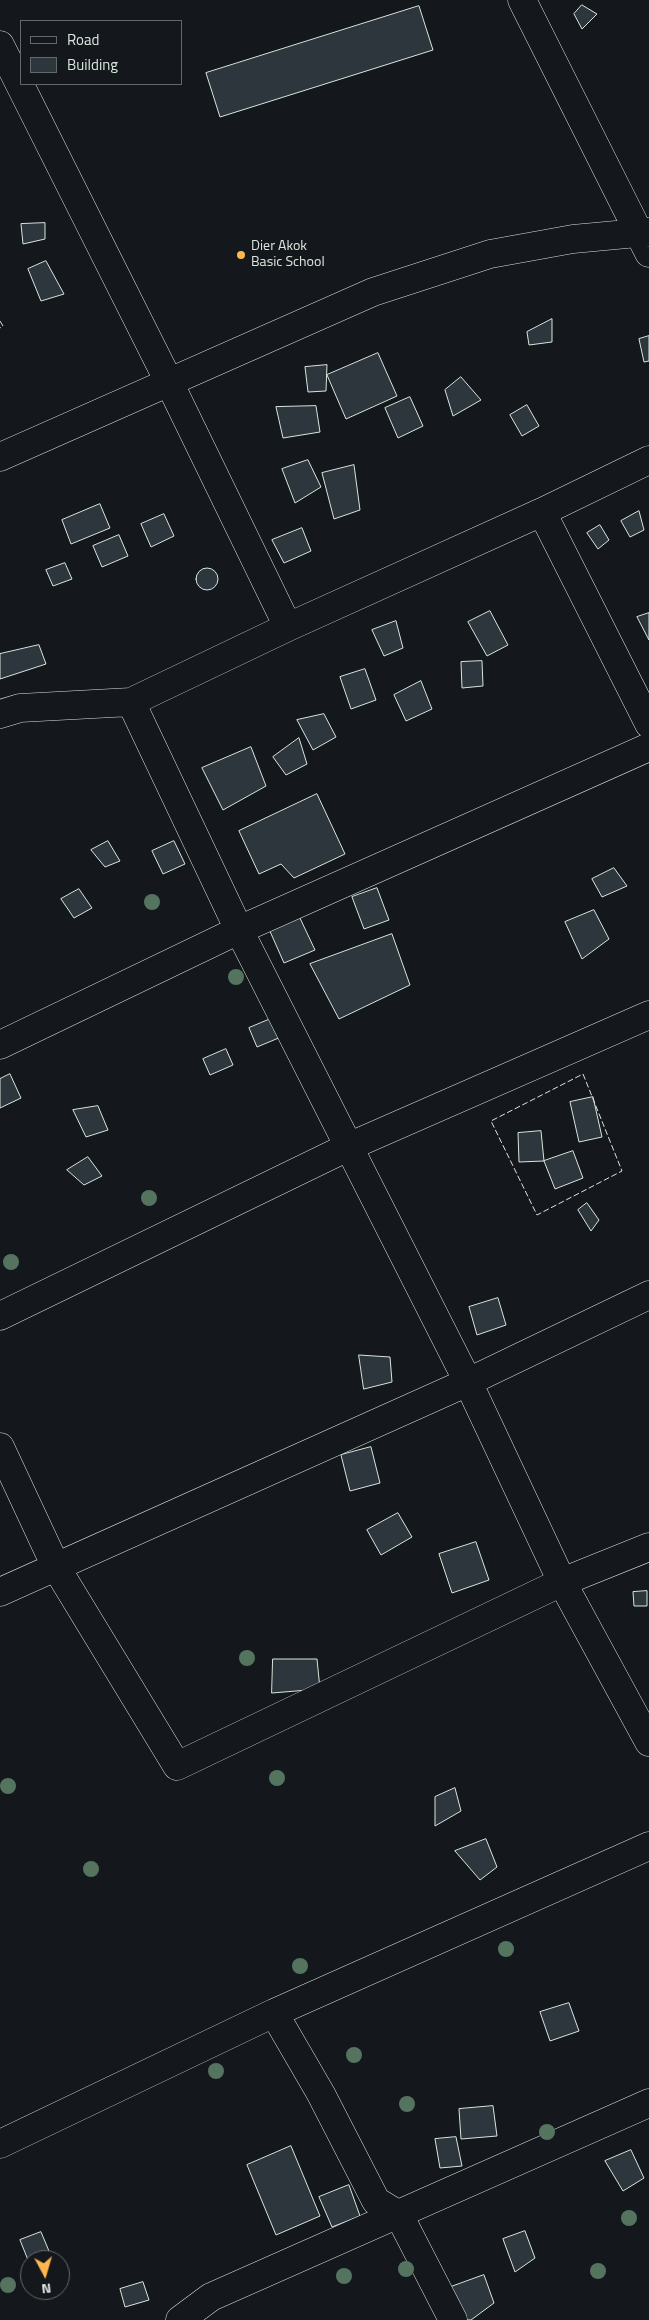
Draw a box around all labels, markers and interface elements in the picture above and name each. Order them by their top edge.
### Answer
legend [20,20,182,85]
text: Road [67,28,99,51]
text: Building [67,53,118,76]
place label: Dier Akok Basic School [251,239,325,272]
marker: Dier Akok Basic School [235,249,247,261]
north arrow [20,2250,70,2300]
text: N [41,2278,52,2300]

